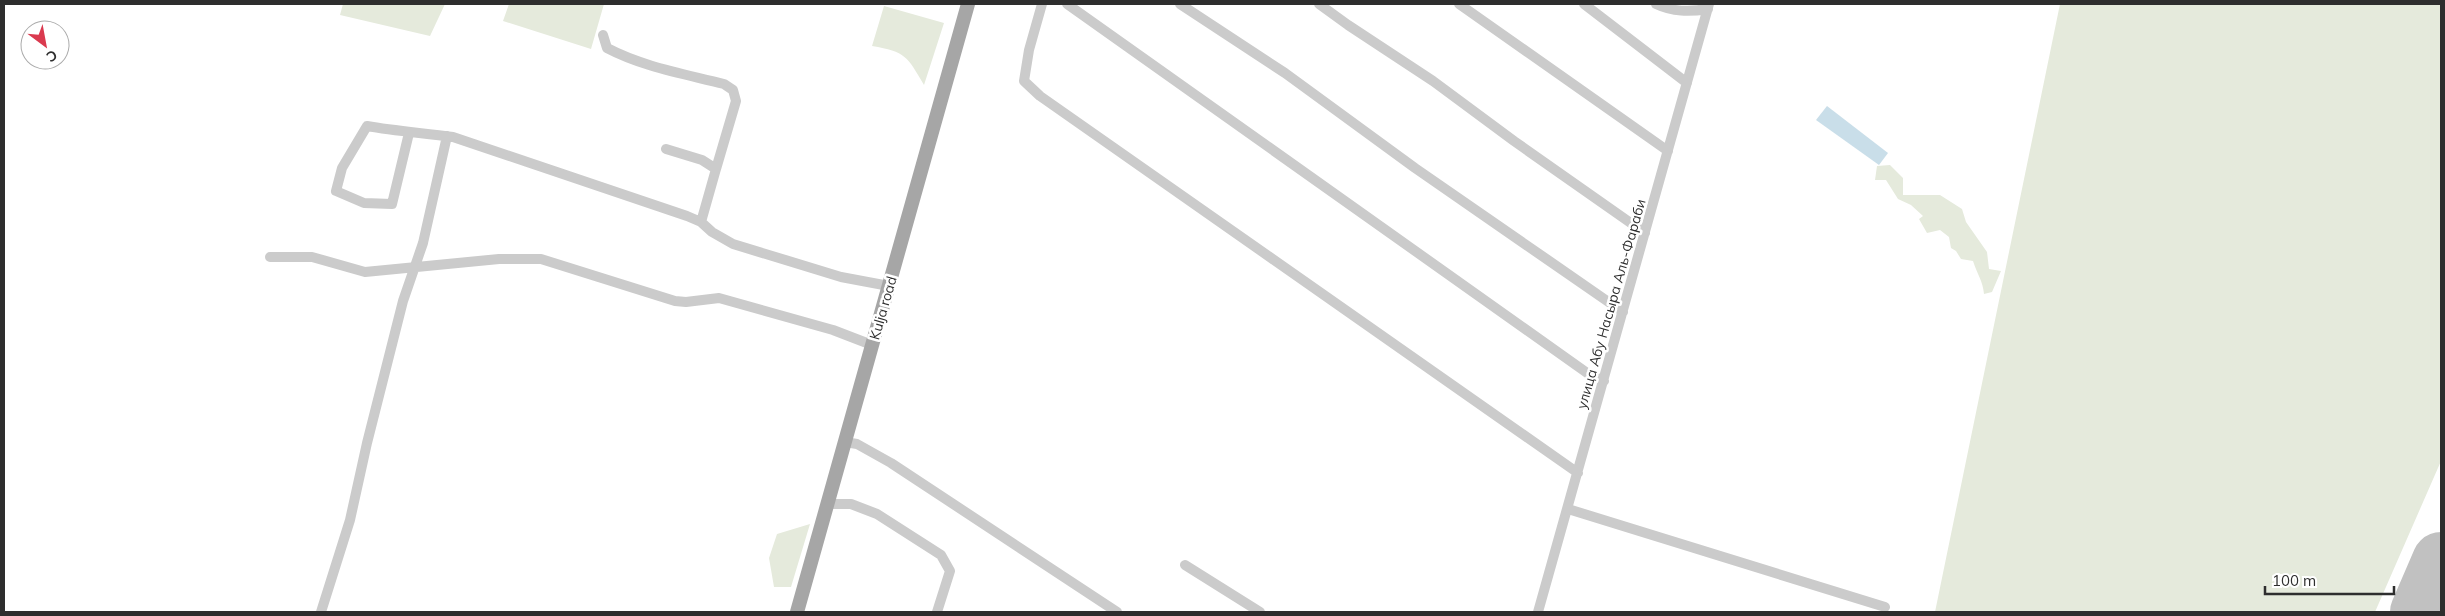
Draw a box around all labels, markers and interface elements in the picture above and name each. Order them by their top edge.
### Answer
north arrow [20,20,70,70]
text: С [43,46,61,66]
street label: улица Абу Насыра Аль-Фараби [1572,197,1650,411]
street label: Kulja road [865,274,901,342]
scale bar [2265,564,2394,596]
text: 100 m [2272,571,2316,590]

